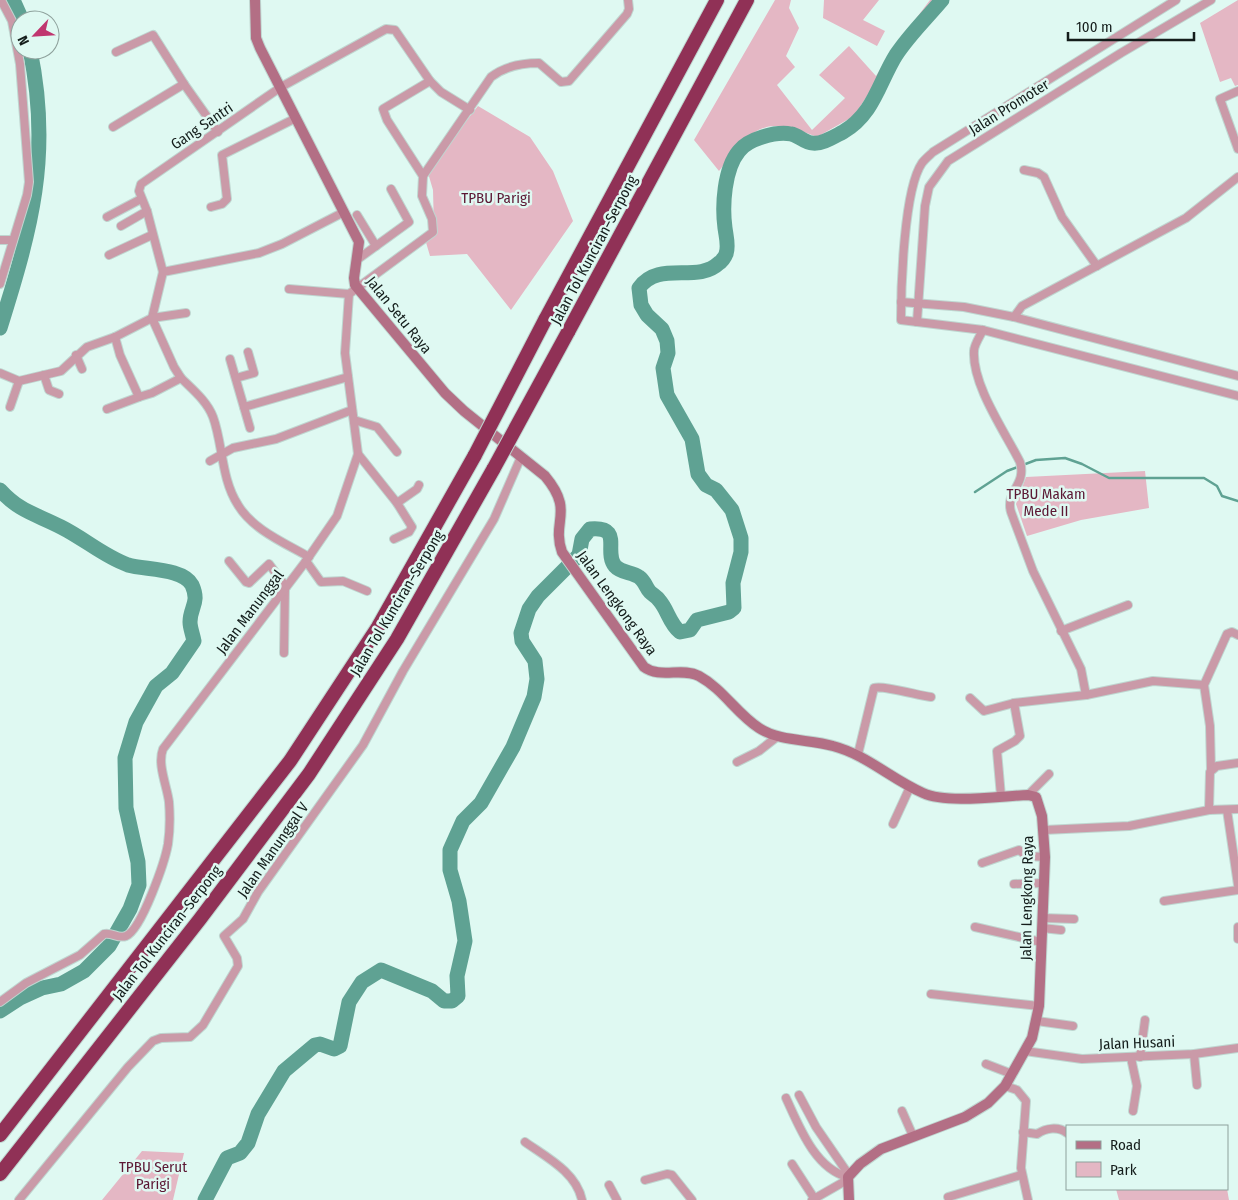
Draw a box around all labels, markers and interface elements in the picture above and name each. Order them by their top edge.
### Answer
north arrow [10,10,60,60]
scale bar [1068,10,1194,42]
text: 100 m [1076,18,1113,36]
text: N [14,33,33,48]
street label: Jalan Promoter [966,75,1053,139]
street label: Gang Santri [168,99,236,153]
street label: Jalan Tol Kunciran–Serpong [547,172,641,328]
park label: TPBU Parigi [461,189,531,207]
street label: Jalan Setu Raya [362,273,436,357]
park label: TPBU Makam Mede II [1006,485,1086,520]
street label: Jalan Tol Kunciran–Serpong [346,527,448,679]
street label: Jalan Lengkong Raya [573,547,661,659]
street label: Jalan Manunggal [213,566,287,658]
street label: Jalan Manunggal V [234,799,313,901]
street label: Jalan Lengkong Raya [1017,835,1037,961]
street label: Jalan Tol Kunciran–Serpong [109,862,225,1004]
street label: Jalan Husani [1099,1033,1175,1053]
legend [1066,1125,1228,1190]
text: Road [1110,1136,1141,1154]
park label: TPBU Serut Parigi [119,1158,187,1193]
text: Park [1110,1161,1137,1179]

